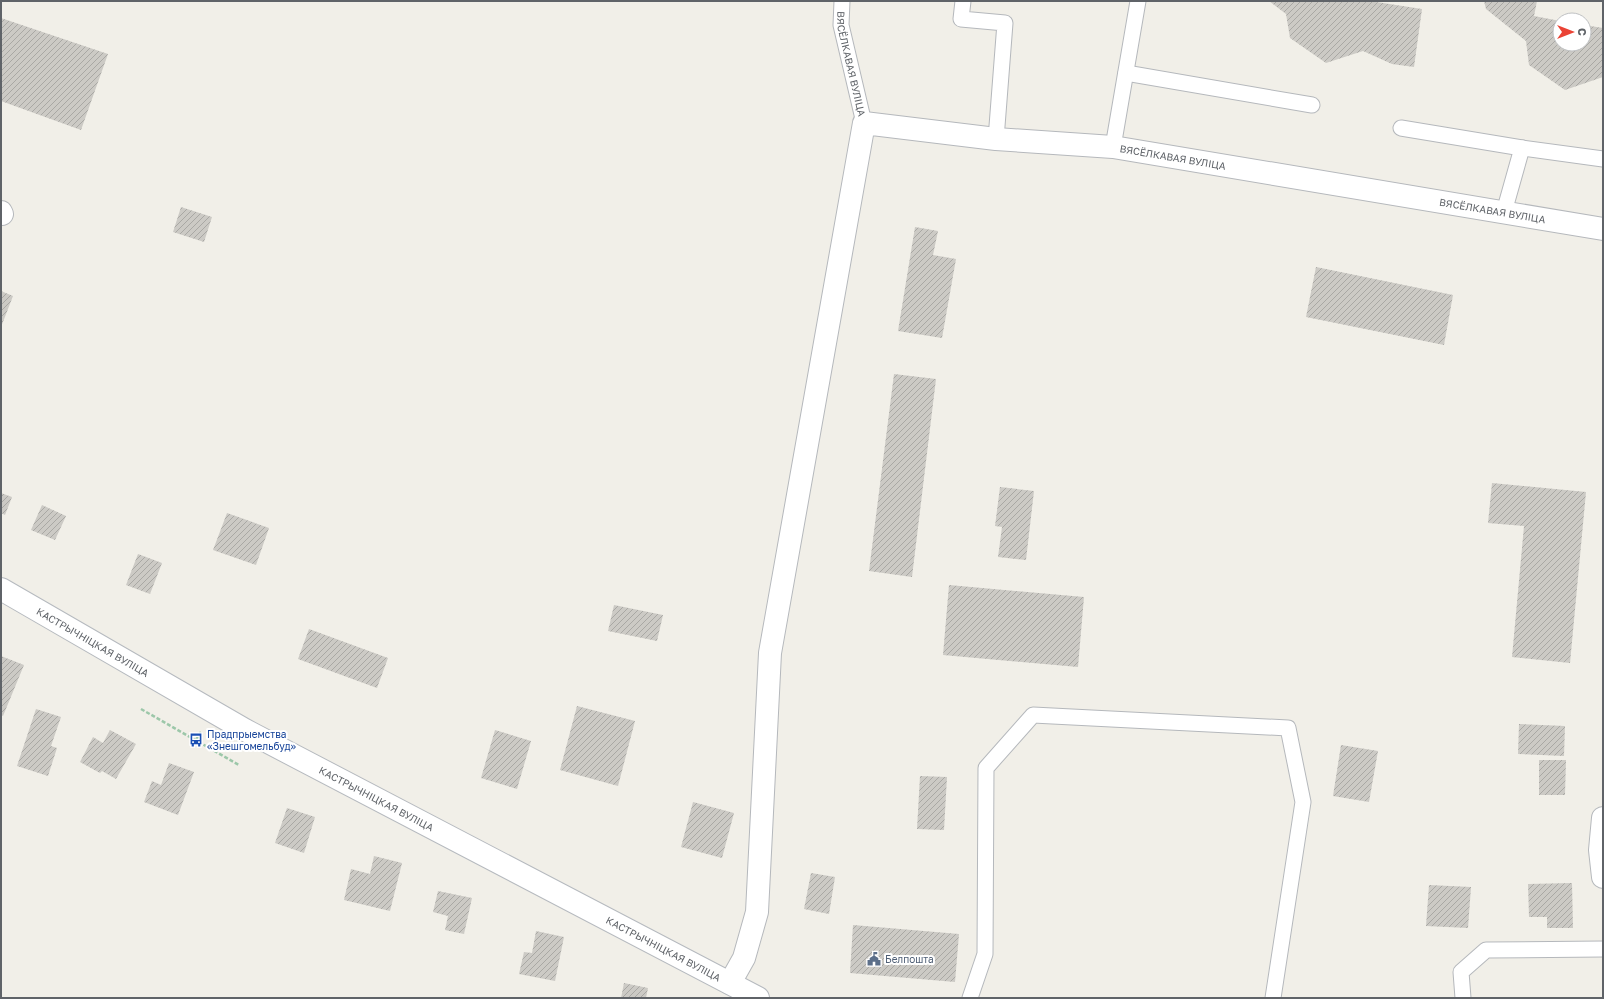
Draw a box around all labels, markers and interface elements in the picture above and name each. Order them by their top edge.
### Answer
street label: ВЯСЁЛКАВАЯ ВУЛІЦА [835,11,868,118]
north arrow [1552,12,1592,52]
text: С [1576,28,1589,36]
street label: ВЯСЁЛКАВАЯ ВУЛІЦА [1119,142,1227,172]
street label: ВЯСЁЛКАВАЯ ВУЛІЦА [1438,196,1547,225]
street label: КАСТРЫЧНІЦКАЯ ВУЛІЦА [34,605,151,679]
place label: Прадпрыемства «Знешгомельбуд» [207,728,296,752]
bus stop icon: Прадпрыемства «Знешгомельбуд» [188,732,204,748]
street label: КАСТРЫЧНІЦКАЯ ВУЛІЦА [317,764,436,834]
street label: КАСТРЫЧНІЦКАЯ ВУЛІЦА [604,914,723,984]
public building icon: Белпошта [866,951,882,967]
place label: Белпошта [885,953,934,965]

